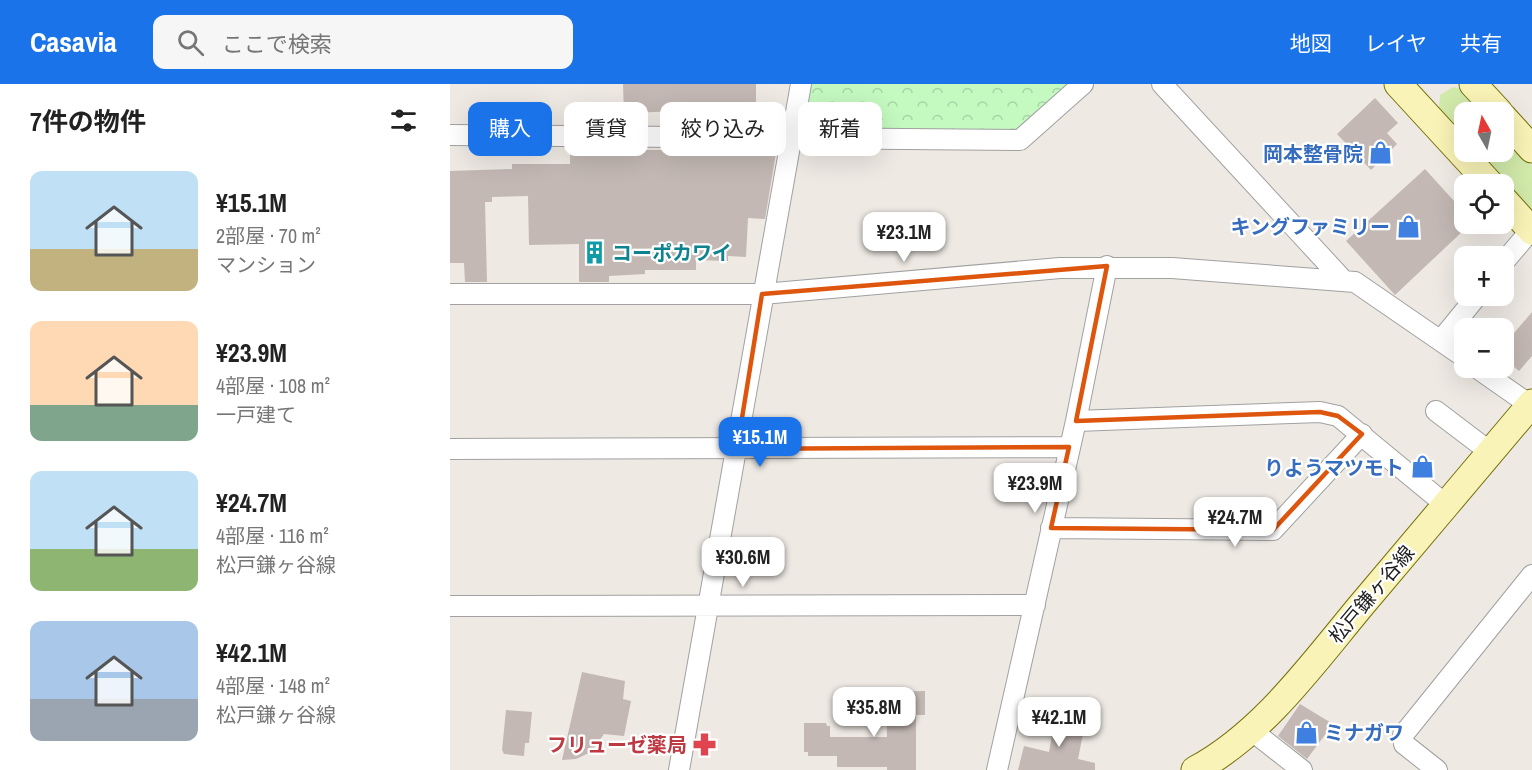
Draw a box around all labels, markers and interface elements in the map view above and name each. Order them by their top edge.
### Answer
search box [153,15,573,69]
text: Casavia [30,23,117,61]
icon: search [174,26,207,59]
text: ここで検索 [222,29,332,59]
text: 地図 [1290,29,1332,58]
text: レイヤ [1365,29,1427,58]
text: 共有 [1460,29,1502,58]
chip: 購入 [468,102,552,156]
chip: 賃貸 [564,102,648,156]
chip: 絞り込み [660,102,786,156]
chip: 新着 [798,102,882,156]
north arrow [1454,102,1514,162]
map controls [1454,102,1514,378]
text: 7件の物件 [30,104,146,139]
icon: filters [387,104,420,137]
place label: 岡本整骨院 [1263,140,1363,167]
shop icon: 岡本整骨院 [1368,140,1394,166]
button: locate [1454,174,1514,234]
text: ¥15.1M [216,185,287,220]
icon: home [78,195,150,267]
pin: ¥23.1M [855,212,953,263]
place label: キングファミリー [1231,213,1390,240]
shop icon: キングファミリー [1395,213,1421,239]
text: ¥23.1M [877,218,931,245]
text: 2部屋 · 70 m² [216,222,321,249]
building icon: コーポカワイ [581,239,607,265]
place label: コーポカワイ [612,239,732,266]
button: + [1454,246,1514,306]
text: マンション [216,251,316,278]
button: − [1454,318,1514,378]
text: ¥23.9M [216,335,287,370]
icon: home [78,345,150,417]
text: 4部屋 · 108 m² [216,372,330,399]
text: 一戸建て [216,401,296,428]
pin: ¥15.1M [711,417,809,468]
text: ¥15.1M [733,423,787,450]
place label: りようマツモト [1264,454,1404,481]
shop icon: りようマツモト [1409,454,1435,480]
pin: ¥23.9M [986,463,1084,514]
text: ¥23.9M [1008,469,1062,496]
text: ¥24.7M [216,485,287,520]
icon: home [78,495,150,567]
pin: ¥24.7M [1186,497,1284,548]
text: ¥24.7M [1208,503,1262,530]
text: 4部屋 · 116 m² [216,522,329,549]
pin: ¥30.6M [694,537,792,588]
street label: 松戸鎌ヶ谷線 [1322,539,1420,649]
text: ¥30.6M [716,543,770,570]
text: 松戸鎌ヶ谷線 [216,551,336,578]
text: ¥42.1M [216,635,287,670]
icon: home [78,645,150,717]
text: 4部屋 · 148 m² [216,672,330,699]
pin: ¥35.8M [825,687,923,738]
text: ¥35.8M [847,693,901,720]
pin: ¥42.1M [1010,697,1108,748]
text: 松戸鎌ヶ谷線 [216,701,336,728]
text: ¥42.1M [1032,703,1086,730]
shop icon: ミナガワ [1293,719,1319,745]
place label: ミナガワ [1324,719,1404,746]
place label: フリューゼ薬局 [547,731,687,758]
pharmacy icon: フリューゼ薬局 [692,731,718,757]

